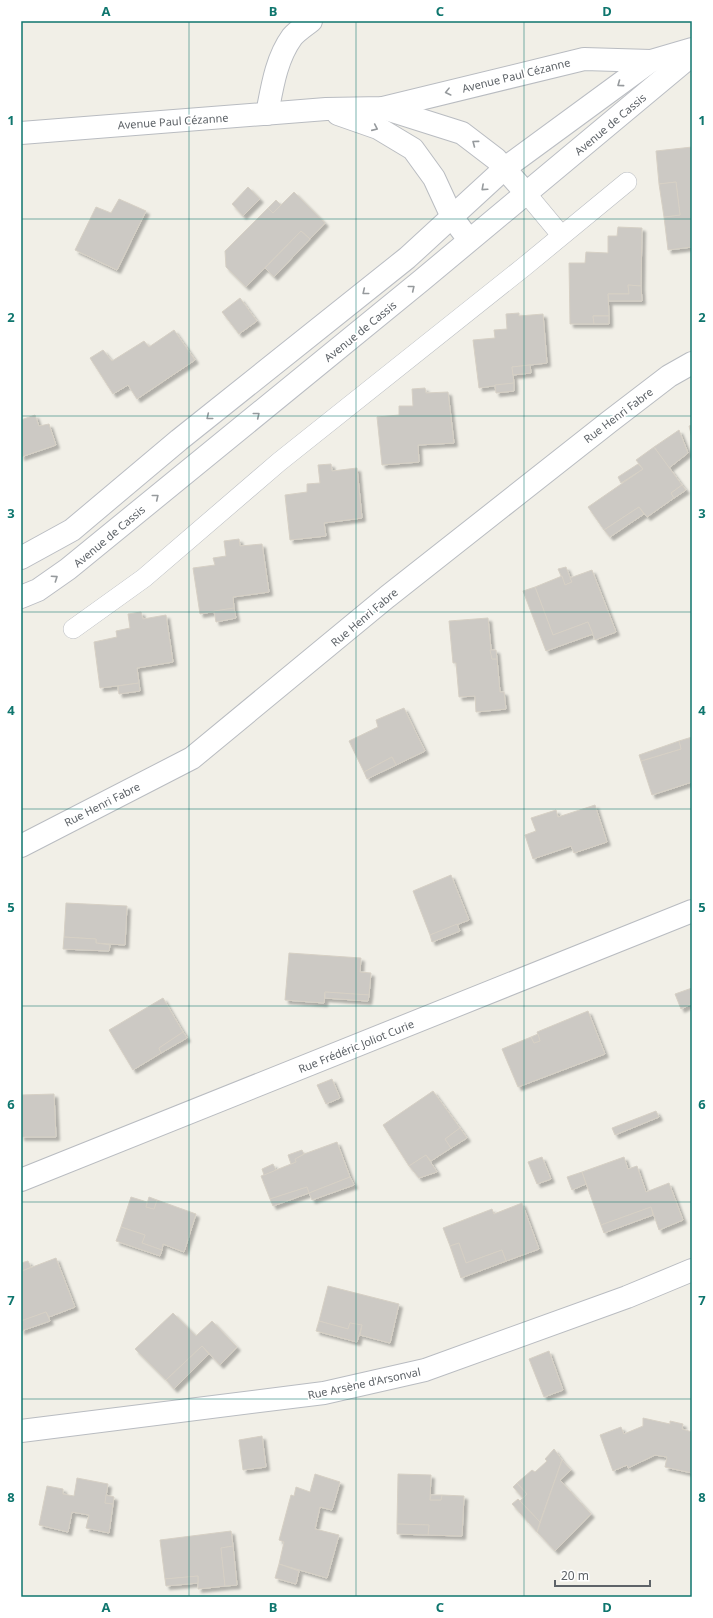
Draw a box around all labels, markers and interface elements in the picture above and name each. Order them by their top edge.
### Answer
text: A [102,2,111,20]
text: B [269,2,277,20]
text: C [436,2,444,20]
text: D [602,2,612,20]
street label: Avenue Paul Cézanne [460,54,572,96]
one-way arrow [618,79,625,86]
one-way arrow [445,87,452,96]
street label: Avenue de Cassis [571,90,649,158]
street label: Avenue Paul Cézanne [117,110,229,132]
text: 1 [7,111,15,129]
text: 1 [698,111,706,129]
one-way arrow [371,123,379,131]
one-way arrow [473,141,480,148]
one-way arrow [481,183,488,190]
one-way arrow [407,286,414,293]
one-way arrow [362,287,369,294]
street label: Avenue de Cassis [321,297,399,365]
text: 2 [7,308,15,326]
text: 2 [698,308,706,326]
street label: Rue Henri Fabre [580,384,656,446]
one-way arrow [206,412,213,419]
one-way arrow [252,412,259,419]
one-way arrow [151,494,159,501]
street label: Avenue de Cassis [70,502,148,570]
text: 3 [7,504,15,522]
text: 3 [698,504,706,522]
one-way arrow [51,575,58,583]
street label: Rue Henri Fabre [327,584,401,650]
text: 4 [7,701,15,719]
text: 4 [698,701,706,719]
street label: Rue Henri Fabre [61,778,143,830]
text: 5 [7,898,15,916]
text: 5 [698,898,706,916]
street label: Rue Frédéric Joliot Curie [296,1016,416,1076]
text: 6 [7,1095,15,1113]
text: 6 [698,1095,706,1113]
text: 7 [7,1291,15,1309]
text: 7 [698,1291,706,1309]
street label: Rue Arsène d'Arsonval [306,1364,422,1402]
text: 8 [7,1488,15,1506]
text: 8 [698,1488,706,1506]
scale bar [555,1562,650,1588]
text: 20 m [561,1567,589,1584]
text: A [102,1598,111,1616]
text: B [269,1598,277,1616]
text: C [436,1598,444,1616]
text: D [602,1598,612,1616]

